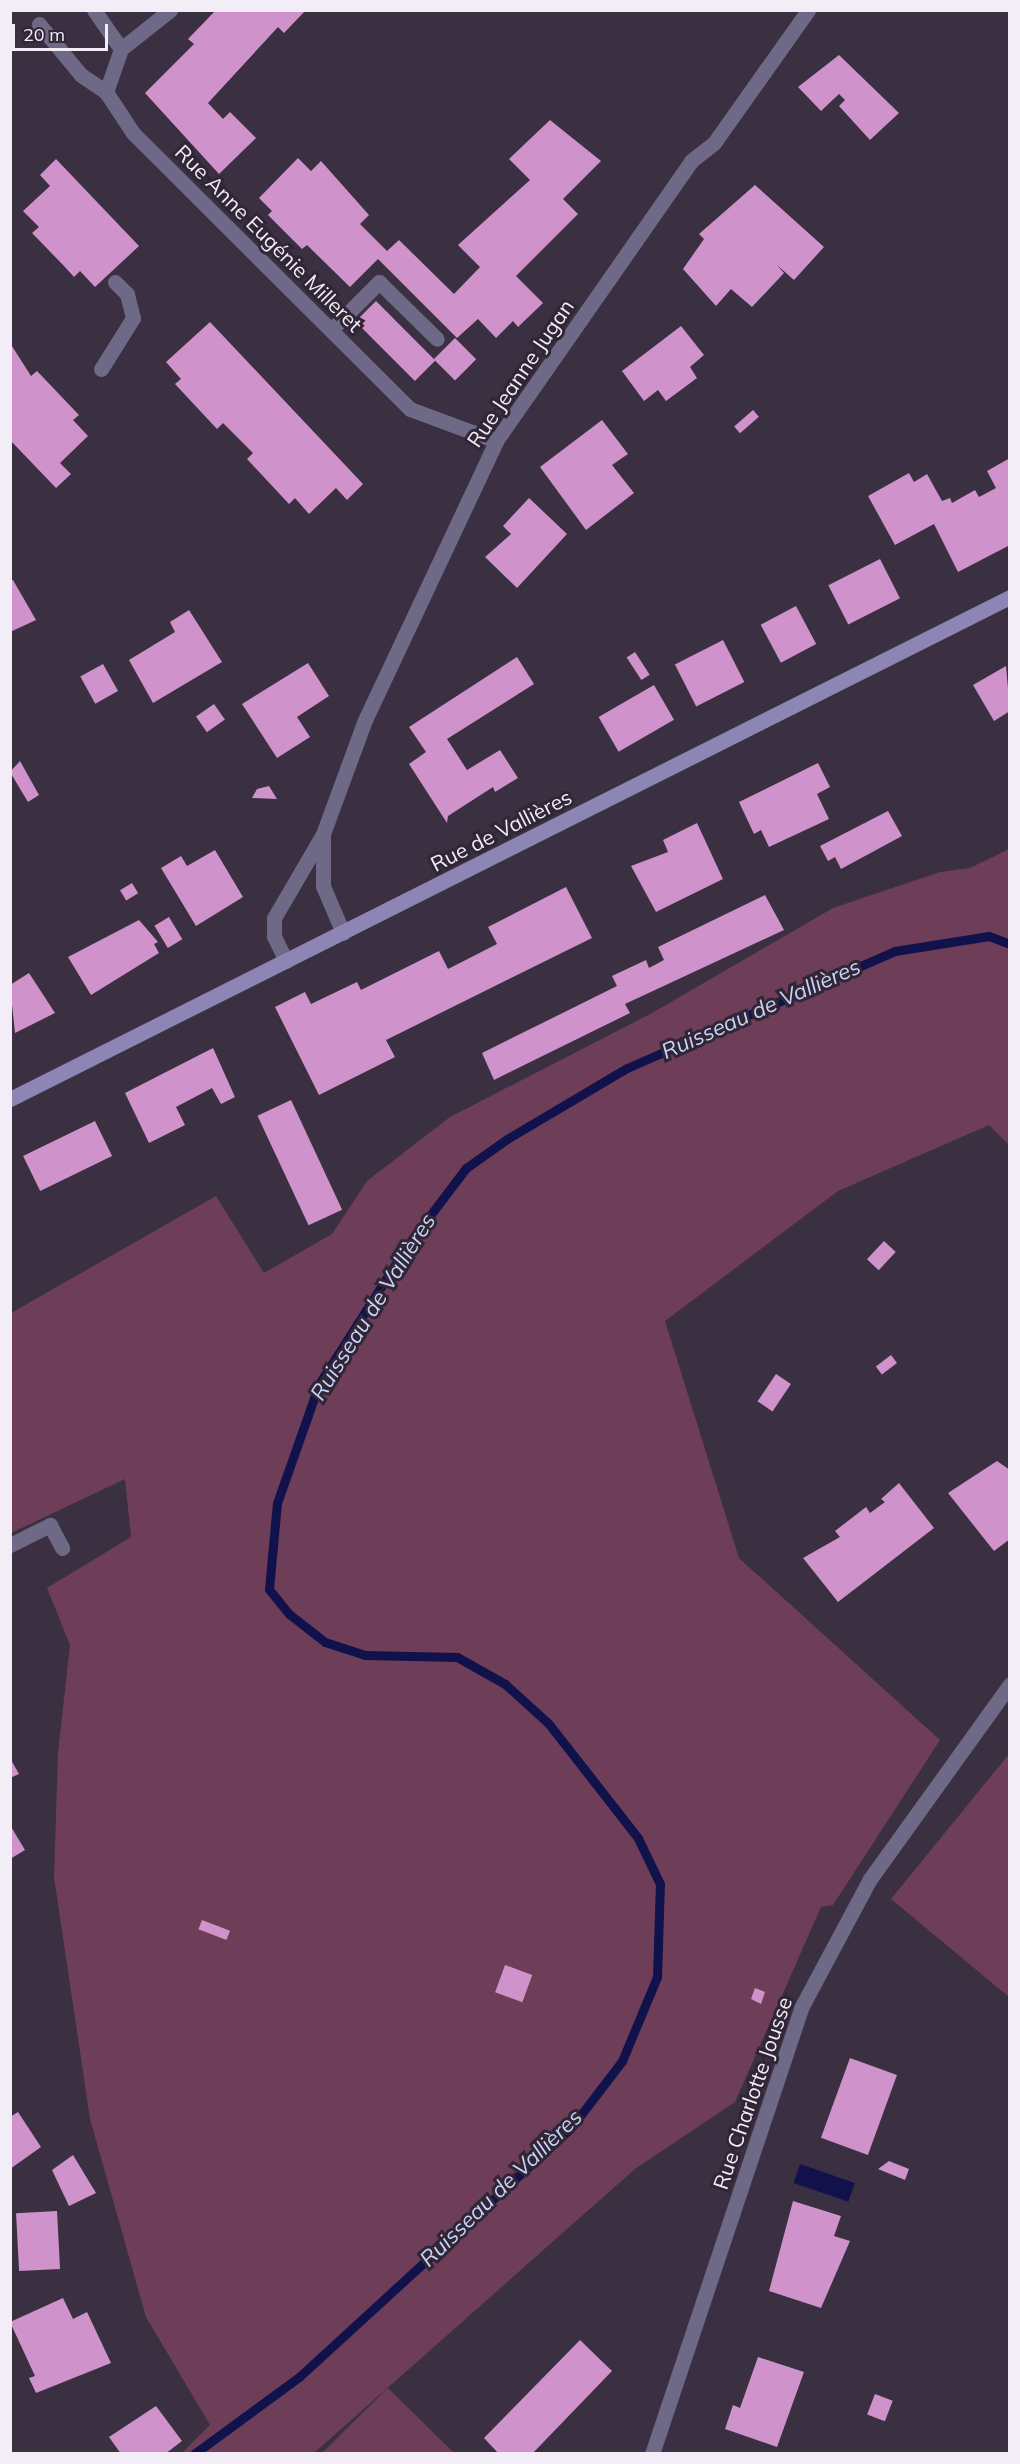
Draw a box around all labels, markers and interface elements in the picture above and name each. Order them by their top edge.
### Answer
scale bar [15,12,111,50]
text: 20 m [23,23,65,46]
street label: Rue Anne Eugénie Milleret [170,139,368,337]
street label: Rue Jeanne Jugan [461,294,579,452]
street label: Rue de Vallières [426,784,576,876]
water label: Ruisseau de Vallières [657,953,865,1065]
water label: Ruisseau de Vallières [305,1209,441,1405]
street label: Rue Charlotte Jousse [707,1993,797,2193]
water label: Ruisseau de Vallières [414,2104,588,2272]

